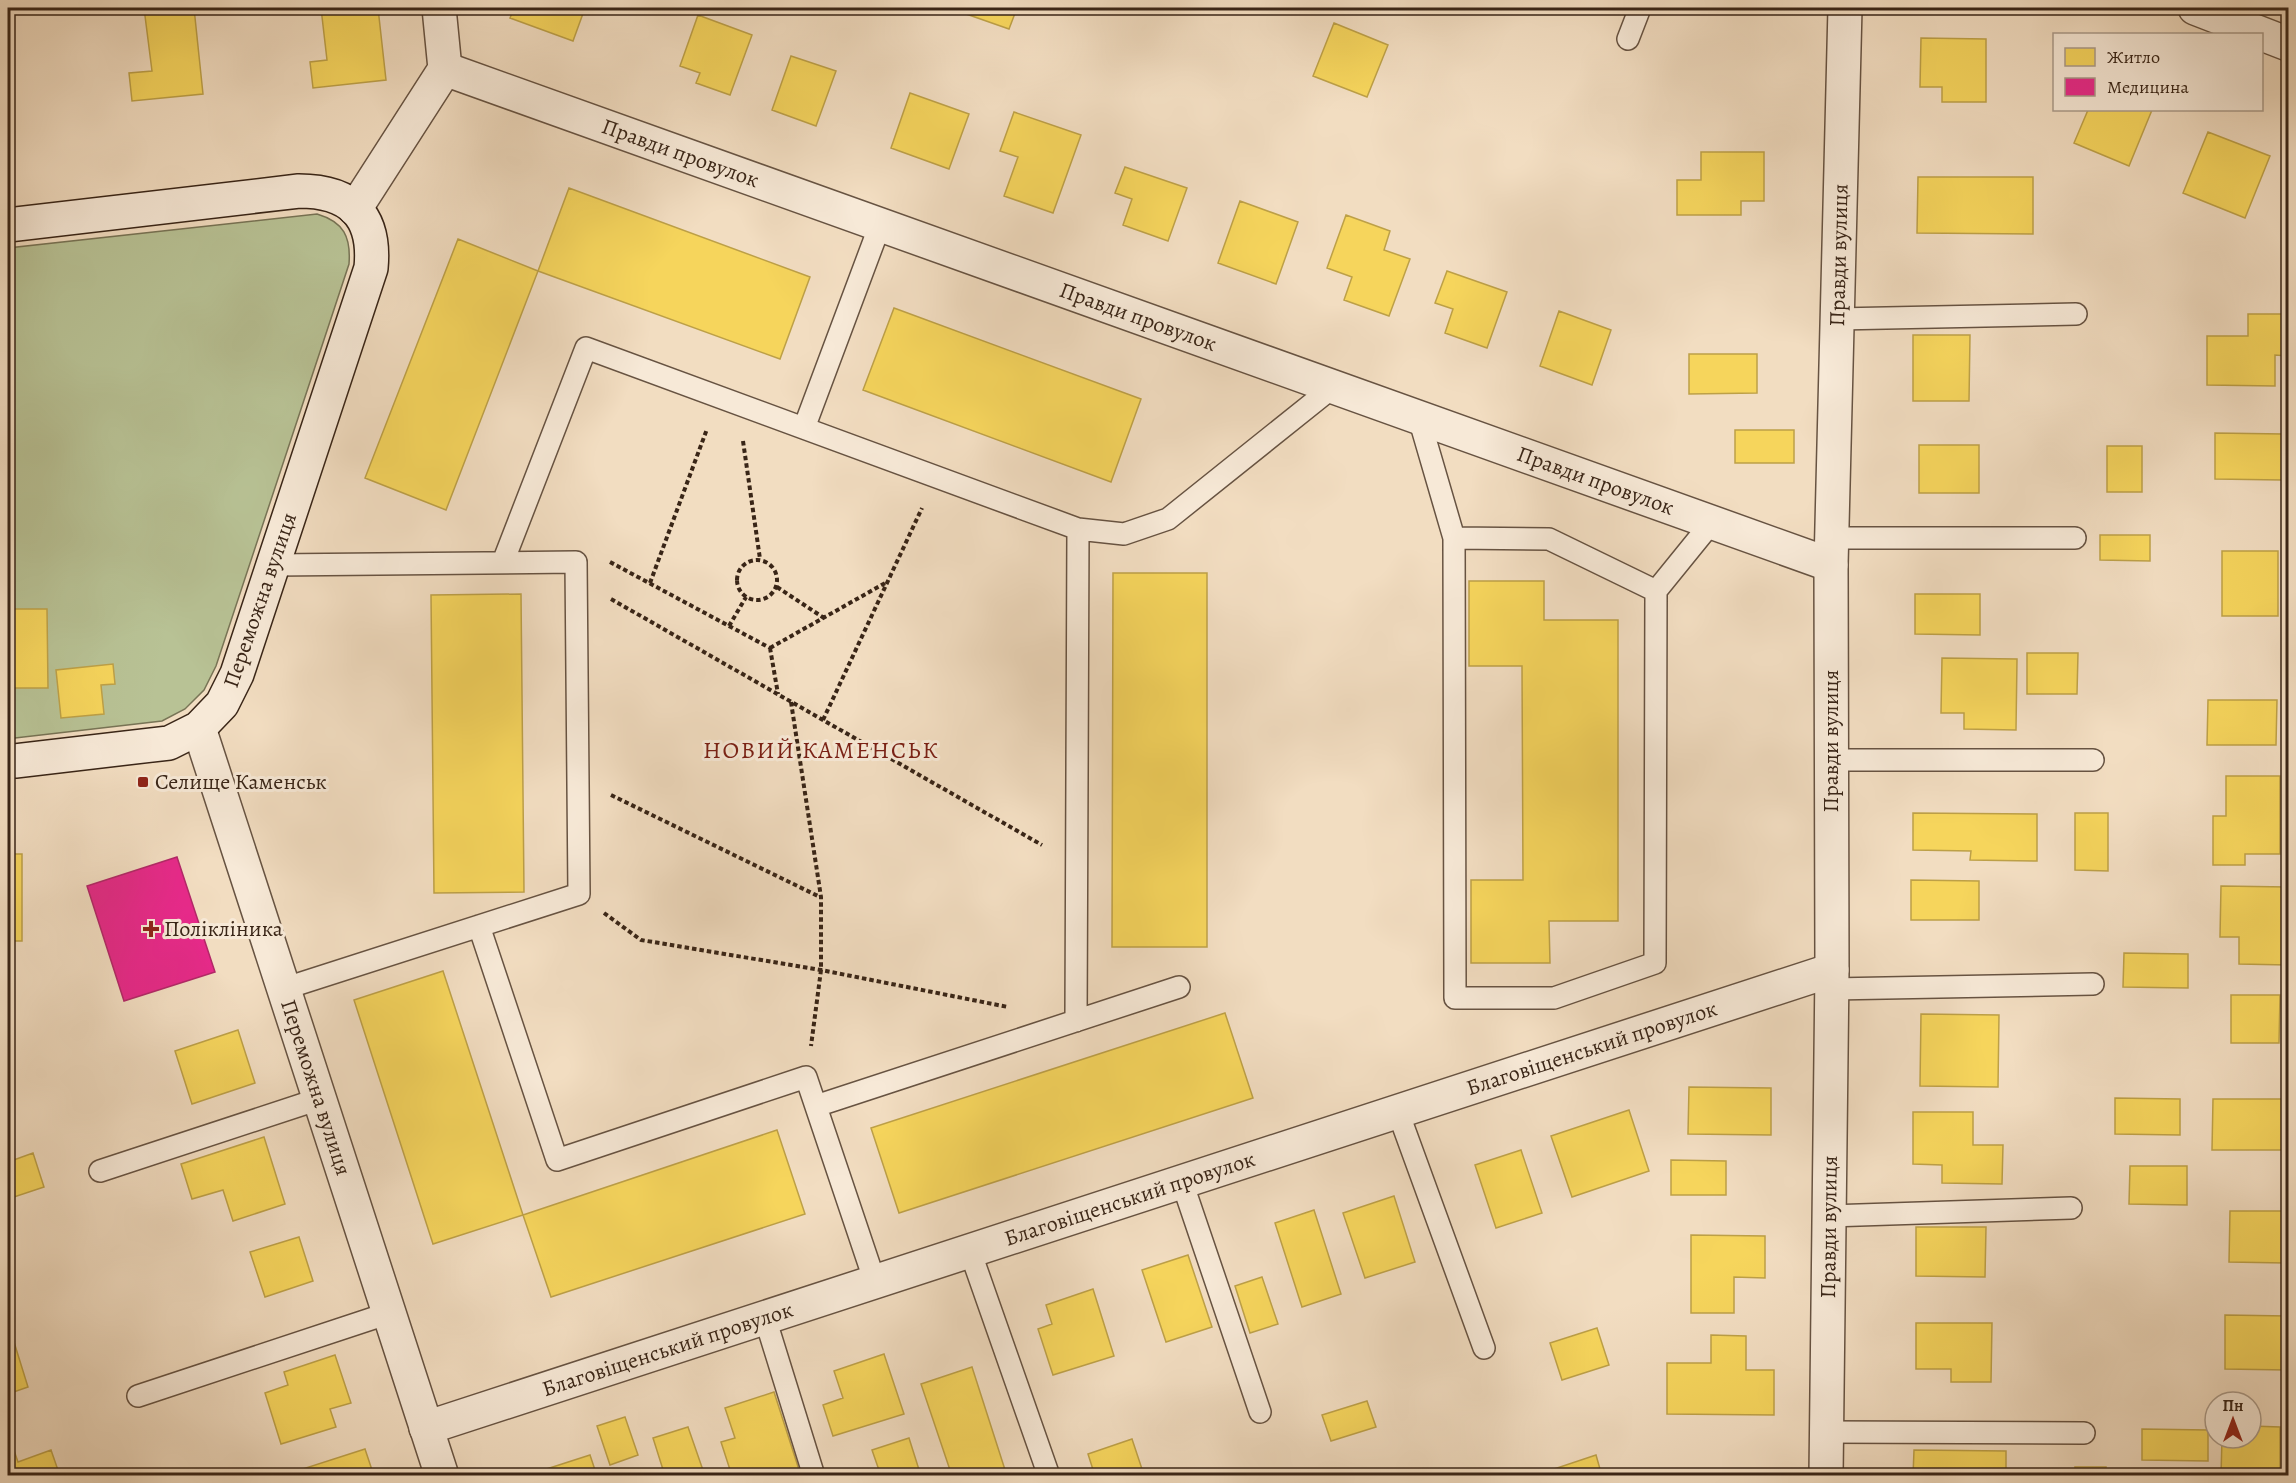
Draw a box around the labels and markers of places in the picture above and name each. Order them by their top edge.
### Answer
place label: Селище Каменськ [155,767,327,797]
marker: Селище Каменськ [136,775,150,789]
place label: Полікліника [164,914,284,944]
marker: Полікліника [142,920,160,938]

